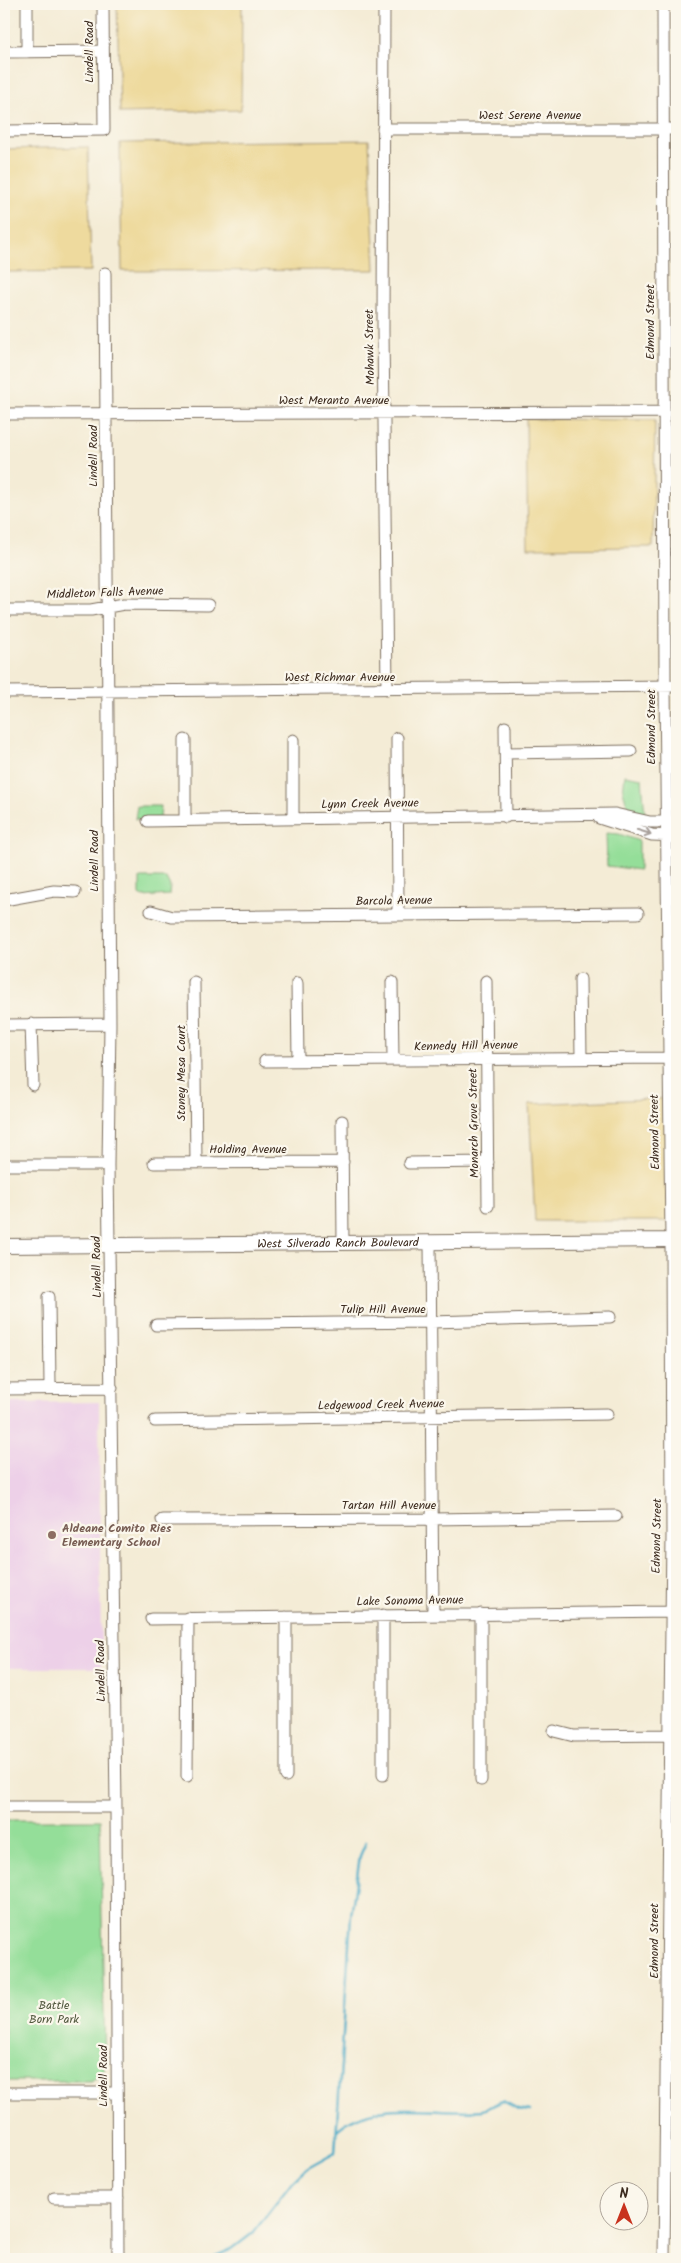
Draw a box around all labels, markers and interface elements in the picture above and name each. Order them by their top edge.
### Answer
street label: Lindell Road [80,20,99,83]
street label: West Serene Avenue [479,106,582,125]
street label: Edmond Street [641,284,660,360]
street label: Mohawk Street [360,309,380,385]
street label: West Meranto Avenue [279,391,390,410]
street label: Lindell Road [84,424,103,487]
street label: Middleton Falls Avenue [46,581,164,605]
street label: West Richmar Avenue [285,668,396,687]
street label: Edmond Street [642,689,661,765]
street label: Lynn Creek Avenue [321,794,420,814]
one-way arrow [635,828,651,838]
street label: Lindell Road [85,829,104,892]
street label: Barcola Avenue [355,891,433,911]
street label: Stoney Mesa Court [172,1025,191,1121]
street label: Kennedy Hill Avenue [414,1036,519,1056]
street label: Monarch Grove Street [464,1068,484,1178]
street label: Edmond Street [645,1094,665,1170]
street label: Holding Avenue [209,1140,287,1159]
street label: West Silverado Ranch Boulevard [257,1233,420,1253]
street label: Lindell Road [87,1235,107,1298]
street label: Tulip Hill Avenue [340,1300,426,1319]
street label: Ledgewood Creek Avenue [318,1394,445,1416]
street label: Tartan Hill Avenue [342,1496,437,1515]
street label: Edmond Street [647,1498,667,1574]
place label: Aldeane Comito Ries Elementary School [62,1519,172,1552]
marker: Aldeane Comito Ries Elementary School [46,1529,58,1541]
street label: Lake Sonoma Avenue [356,1591,464,1611]
street label: Lindell Road [91,1639,111,1702]
street label: Edmond Street [645,1903,664,1979]
park label: Battle Born Park [29,1996,79,2029]
street label: Lindell Road [94,2044,113,2107]
north arrow [598,2180,648,2230]
text: N [620,2183,629,2205]

